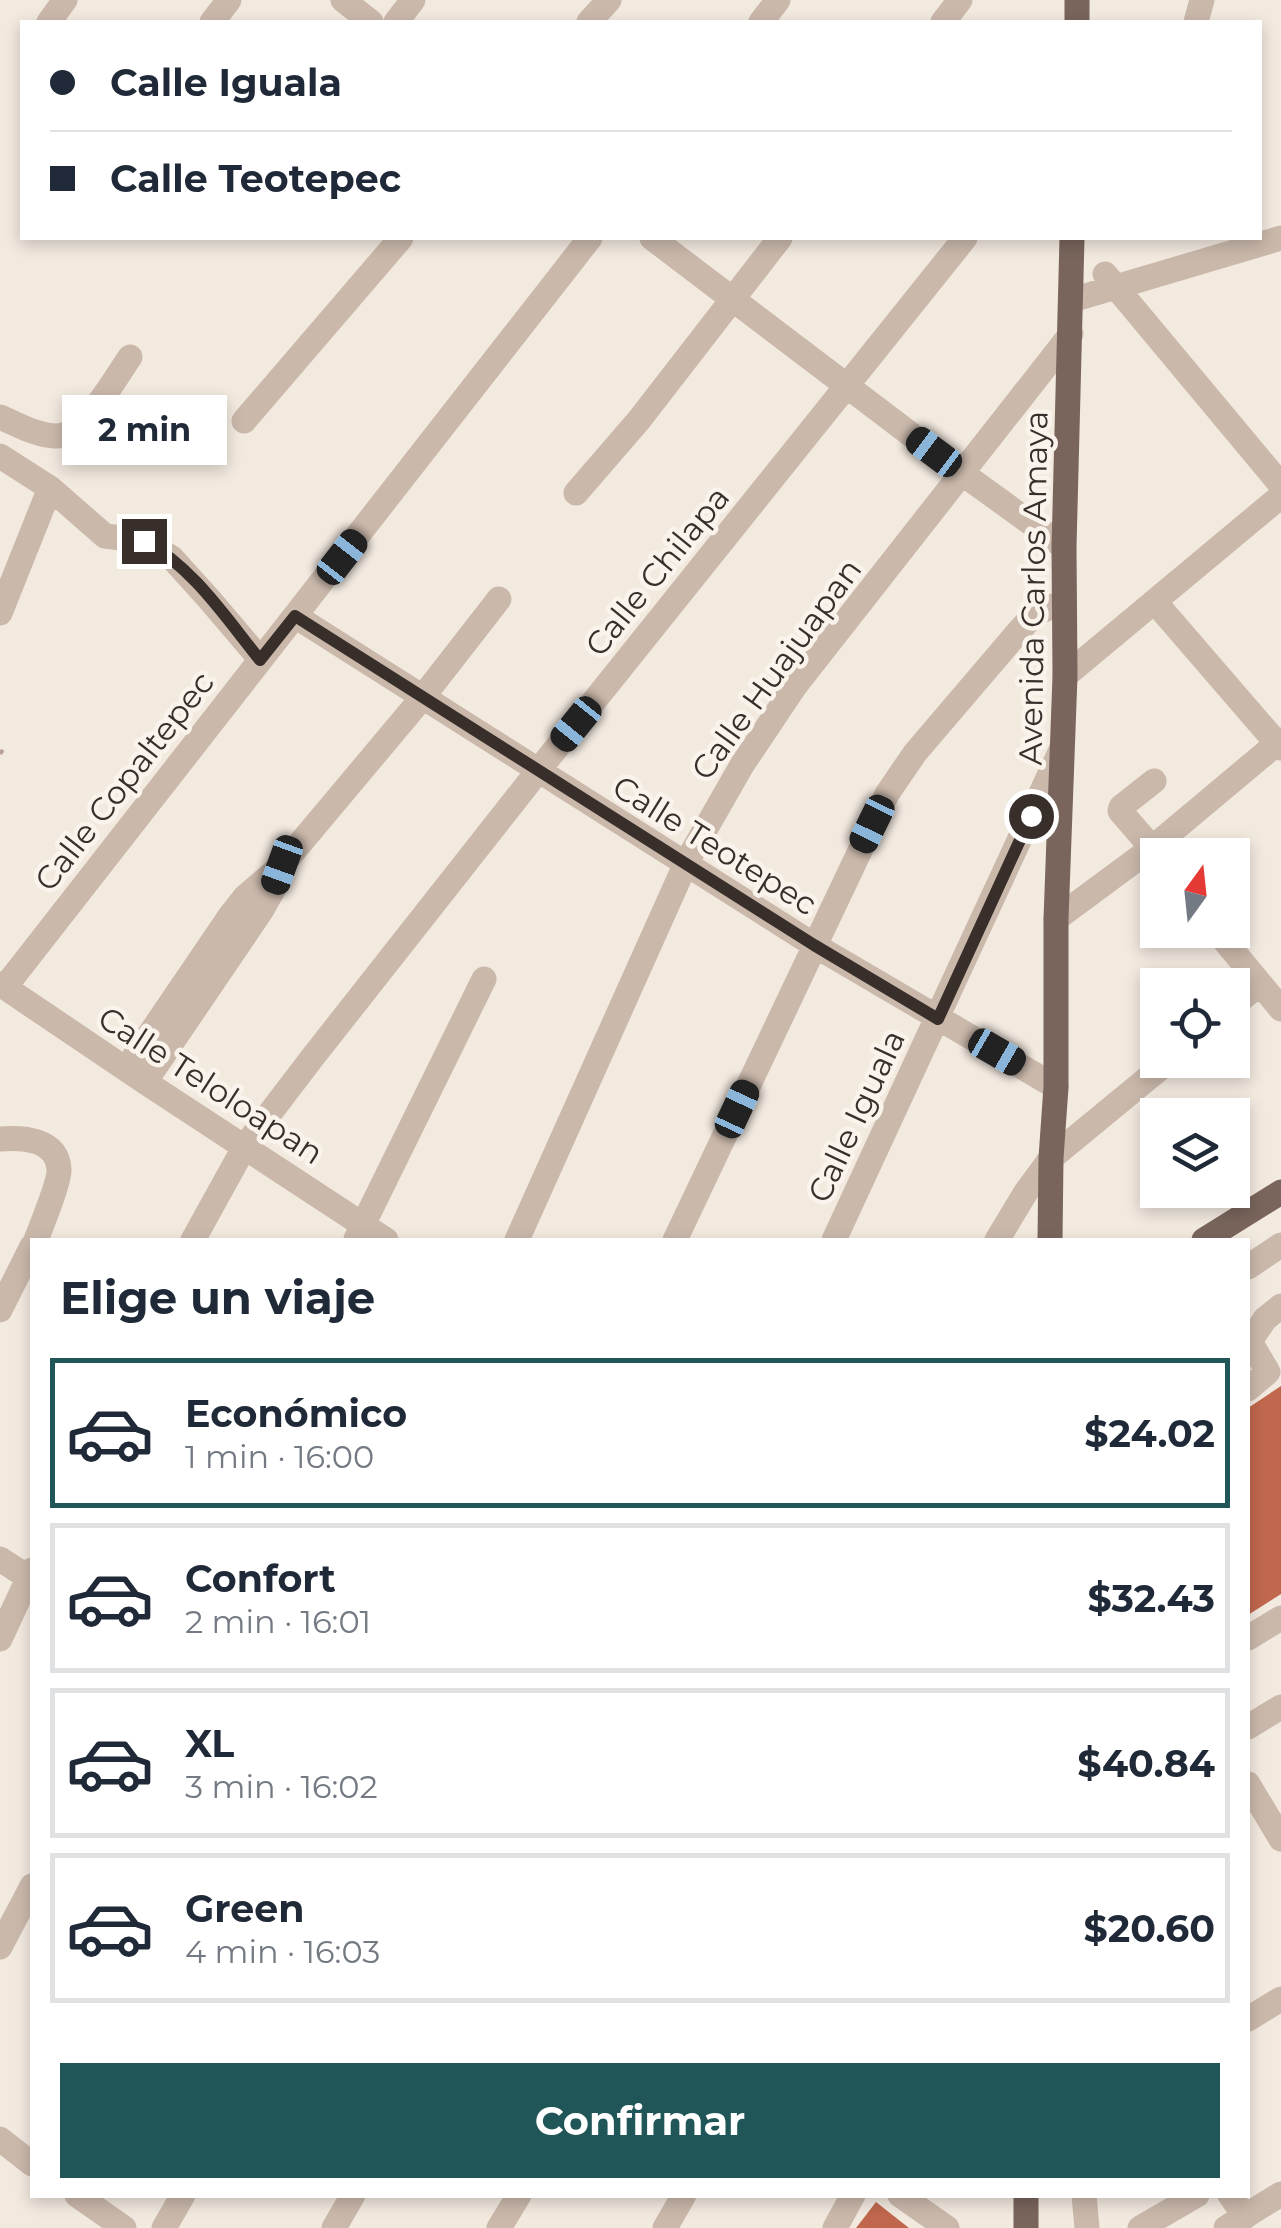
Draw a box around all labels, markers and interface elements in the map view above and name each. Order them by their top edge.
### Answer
text: Calle Iguala [110,59,342,106]
text: Calle Teotepec [110,155,401,202]
callout: 2 min [62,396,226,466]
text: 2 min [98,410,191,449]
street label: Avenida Carlos Amaya [1010,410,1056,766]
car [901,422,967,482]
street label: Calle Chilapa [577,478,737,664]
route end [122,519,167,564]
car [312,524,372,590]
street label: Calle Huajuapan [683,551,869,787]
street label: Calle Copaltepec [26,663,222,899]
car [545,691,607,757]
street label: Calle Teotepec [606,767,824,923]
car [845,790,899,858]
route start [1009,794,1054,839]
car [258,832,306,898]
north arrow [1140,838,1250,948]
map controls [1140,838,1250,1208]
button: locate [1140,968,1250,1078]
street label: Calle Teloloapan [91,998,331,1172]
street label: Calle Iguala [799,1024,913,1208]
car [964,1024,1030,1080]
car [711,1075,763,1143]
button: layers [1140,1098,1250,1208]
text: Elige un viaje [60,1270,375,1325]
icon: car [65,1388,155,1478]
text: Económico [185,1390,407,1437]
text: $24.02 [1084,1410,1215,1457]
text: 1 min · 16:00 [185,1437,374,1476]
icon: car [65,1553,155,1643]
text: Confort [185,1555,336,1602]
text: $32.43 [1087,1575,1215,1622]
text: 2 min · 16:01 [185,1602,371,1641]
icon: car [65,1718,155,1808]
text: XL [185,1720,234,1767]
text: $40.84 [1077,1740,1215,1787]
text: 3 min · 16:02 [185,1767,378,1806]
icon: car [65,1883,155,1973]
text: Green [185,1885,305,1932]
text: $20.60 [1084,1905,1215,1952]
text: 4 min · 16:03 [185,1932,380,1971]
button: Confirmar [60,2063,1220,2178]

